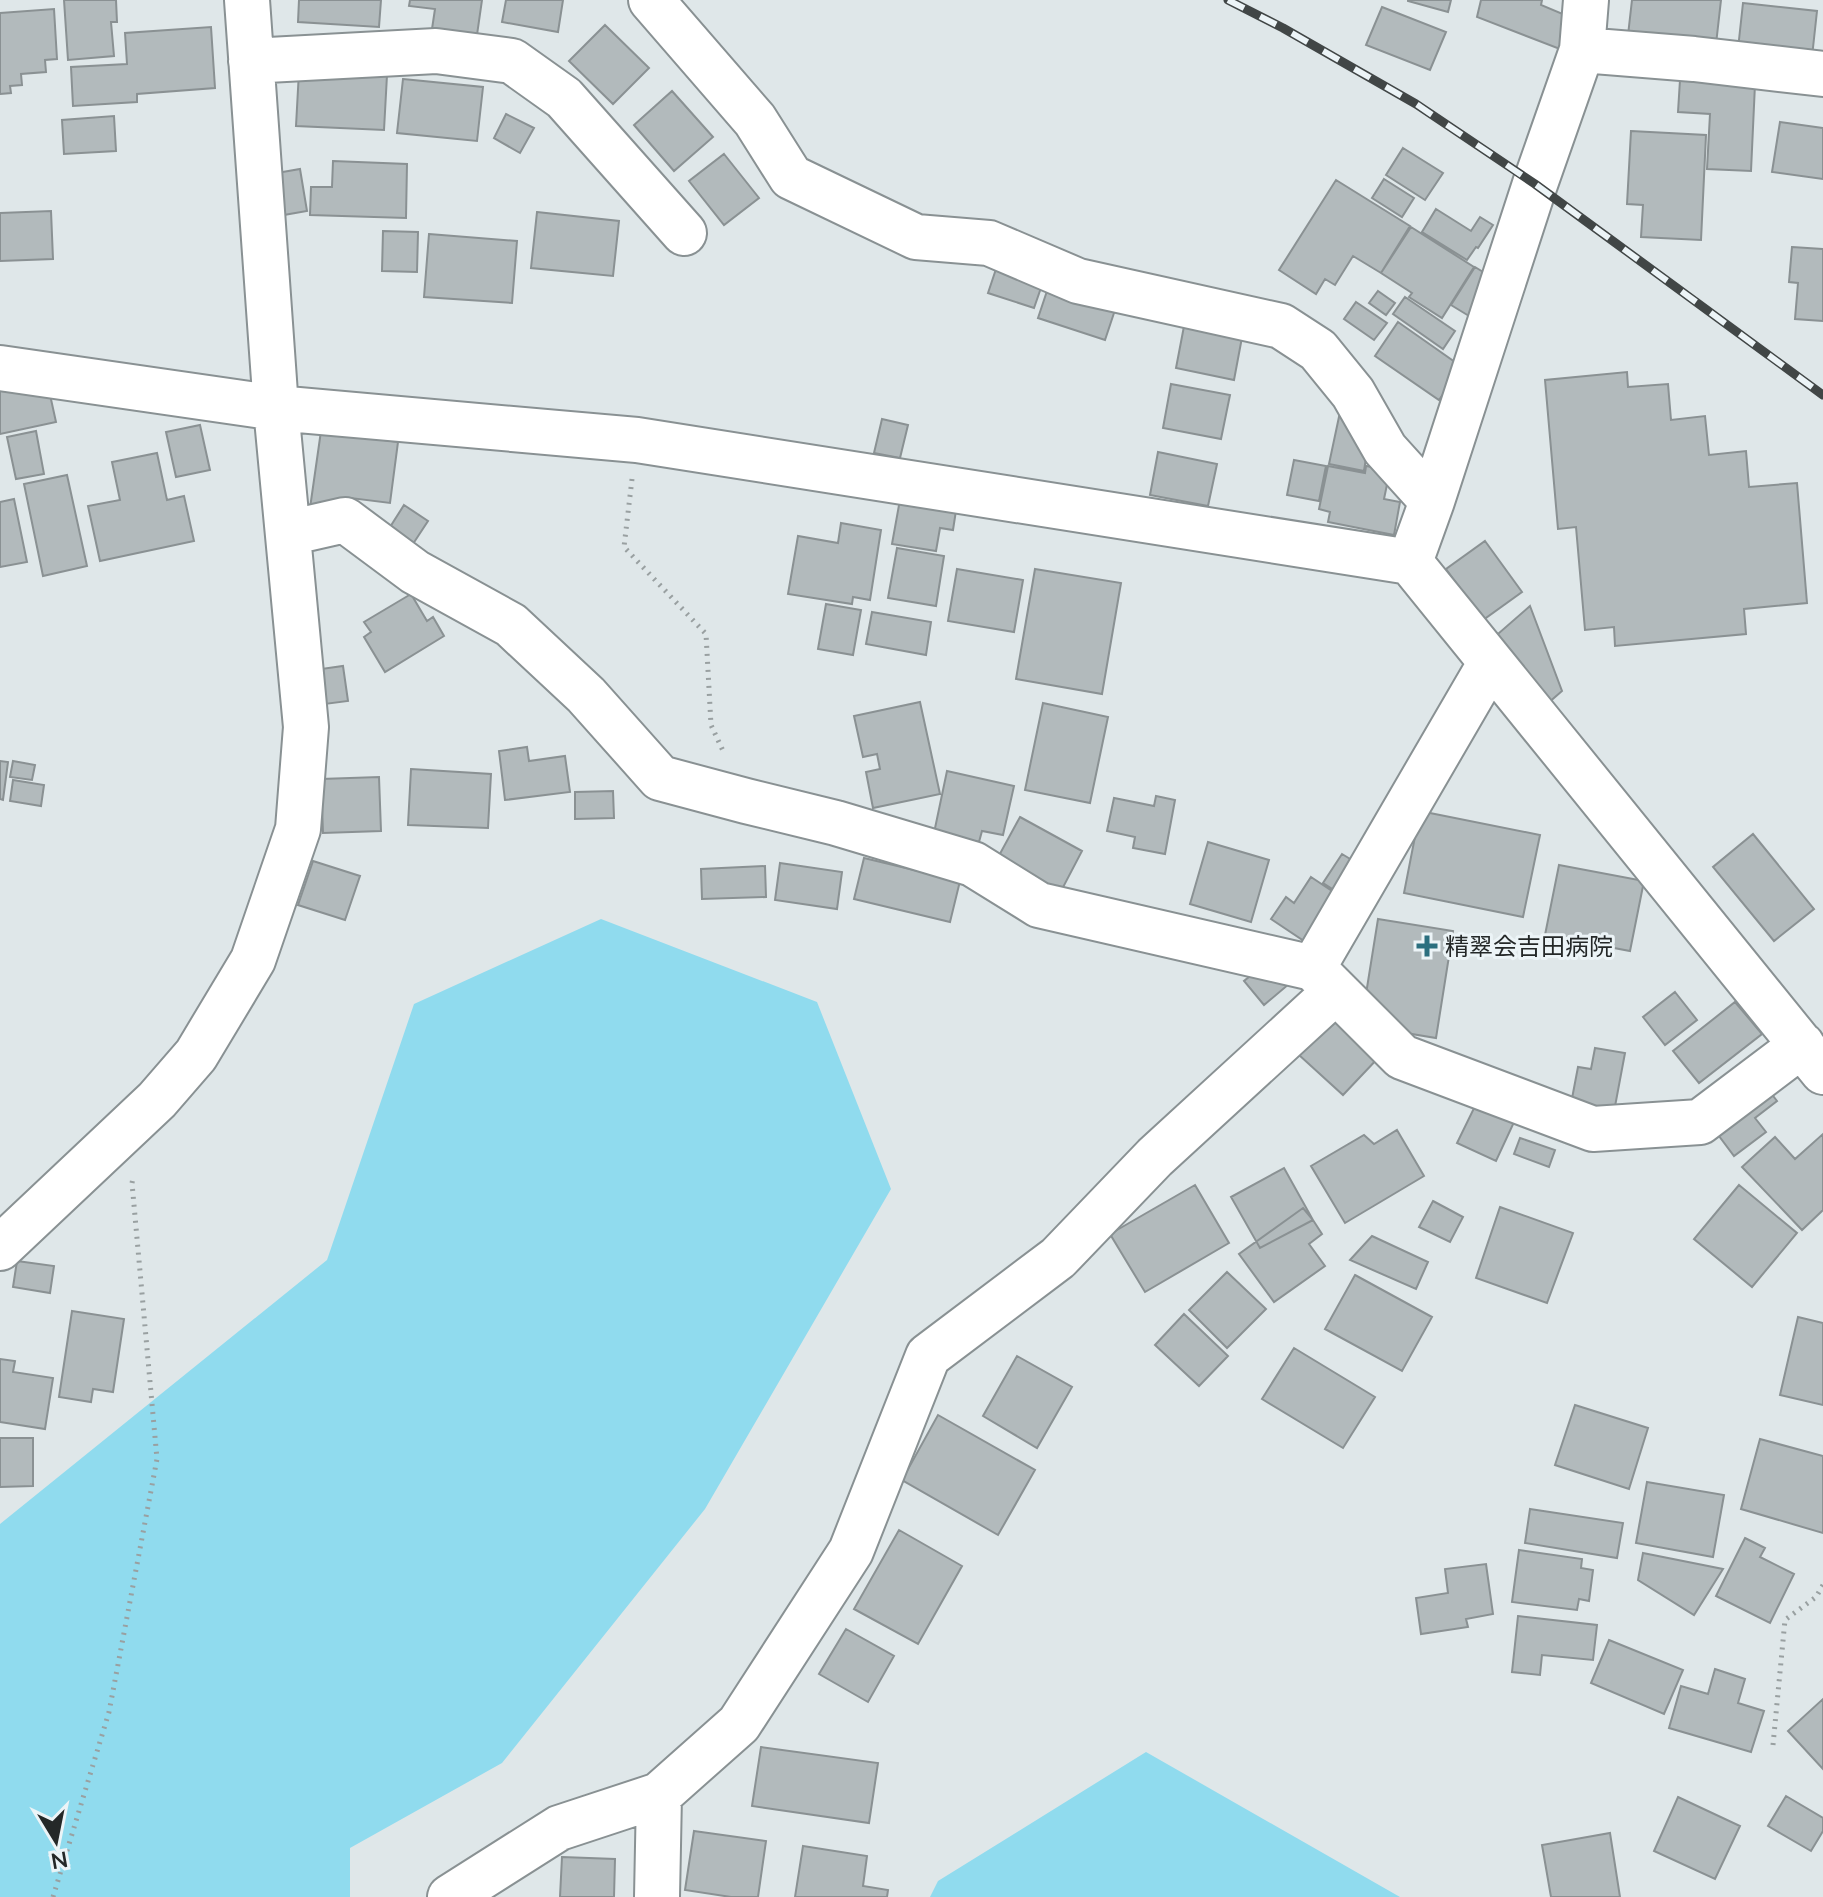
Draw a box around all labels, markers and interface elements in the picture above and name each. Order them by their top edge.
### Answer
place label: 精翠会吉田病院 [1445,931,1613,961]
marker: 精翠会吉田病院 [1416,935,1438,957]
north arrow [16,1801,96,1881]
text: N [49,1845,70,1876]

